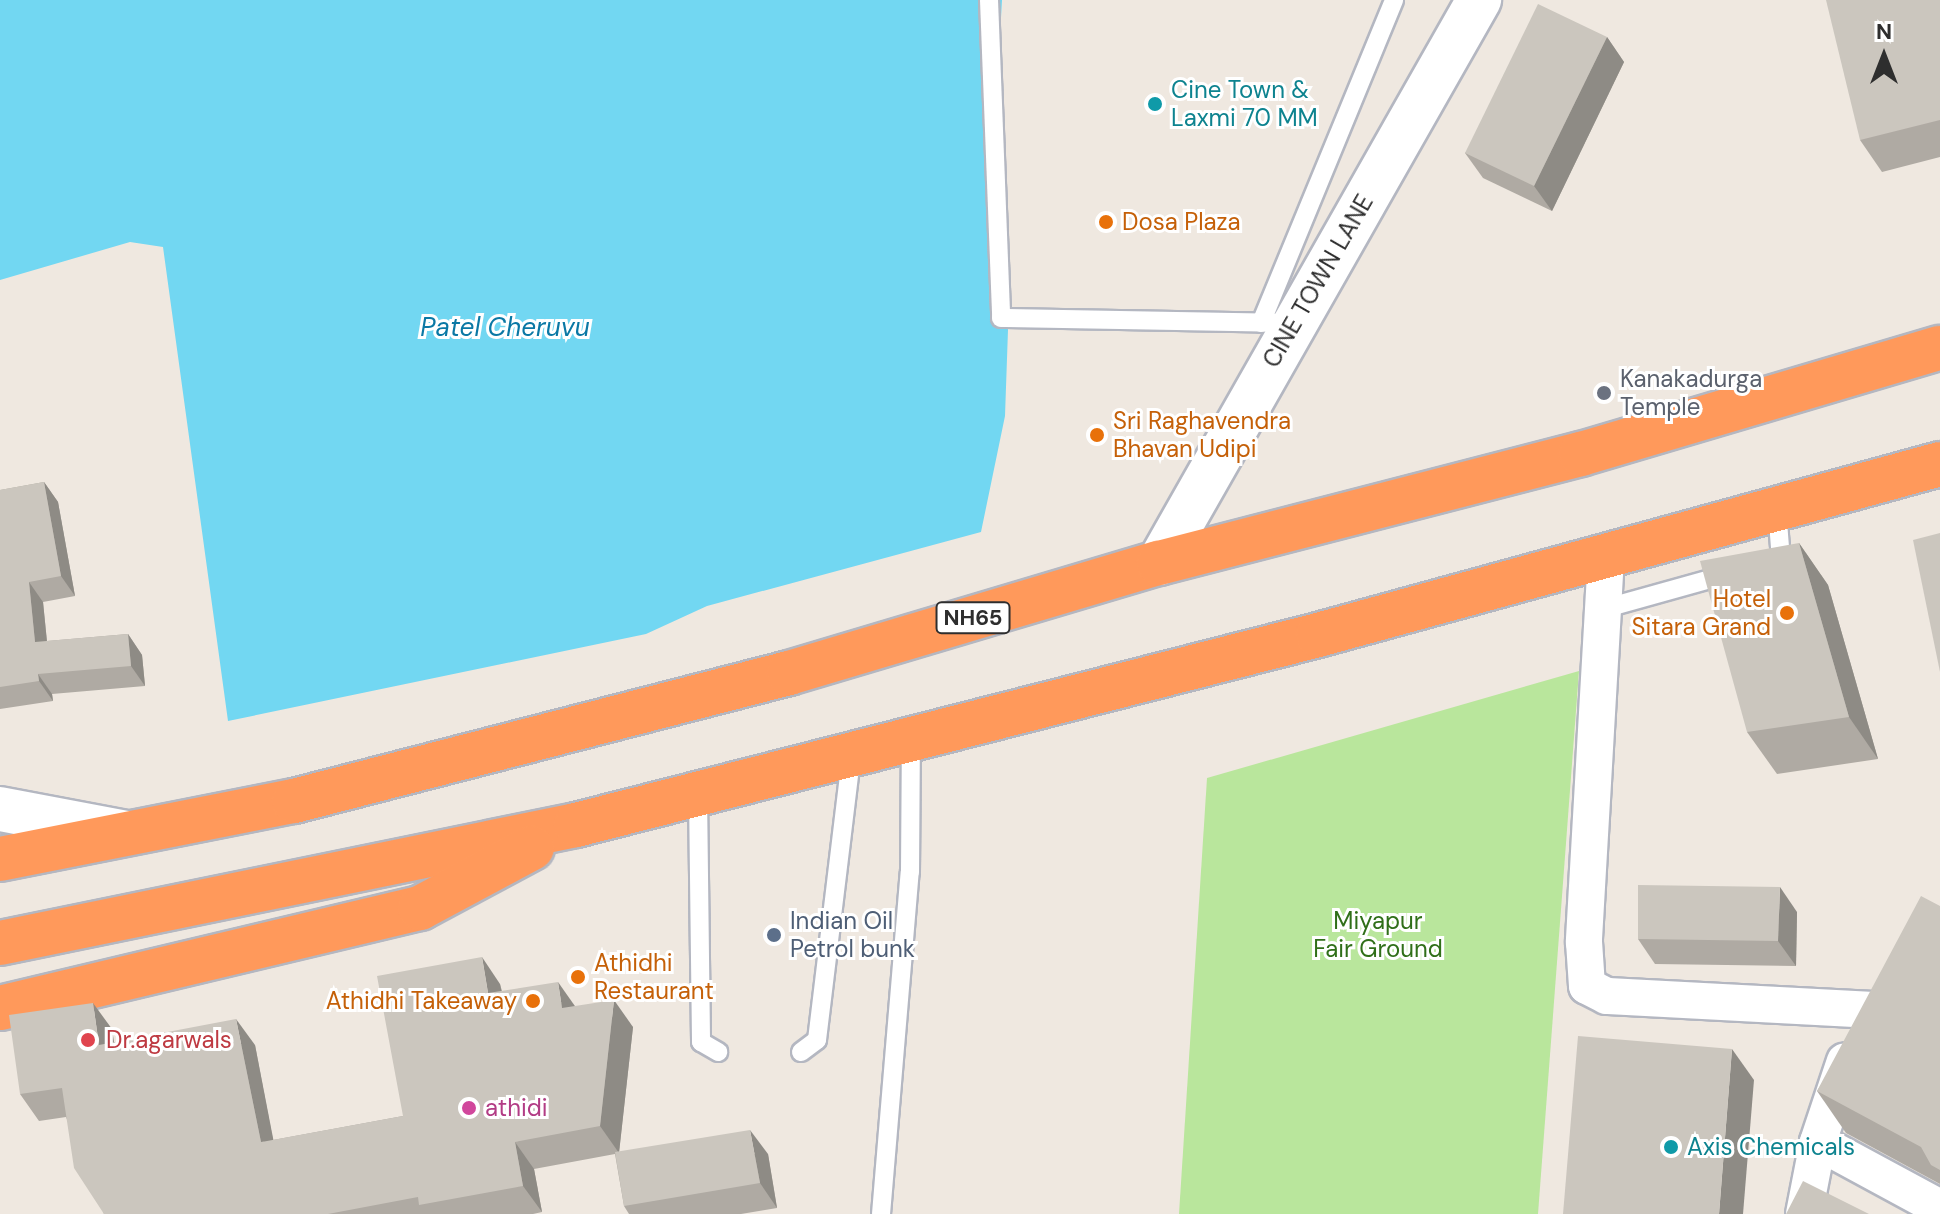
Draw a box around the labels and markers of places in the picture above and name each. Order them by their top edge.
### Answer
place label: Cine Town & Laxmi 70 MM [1171,76,1318,132]
marker: Cine Town & Laxmi 70 MM [1146,95,1164,113]
place label: Dosa Plaza [1122,208,1241,236]
marker: Dosa Plaza [1097,213,1115,231]
place label: Kanakadurga Temple [1620,365,1762,421]
marker: Kanakadurga Temple [1595,384,1613,402]
place label: Sri Raghavendra Bhavan Udipi [1113,407,1291,463]
marker: Sri Raghavendra Bhavan Udipi [1088,426,1106,444]
place label: Hotel Sitara Grand [1632,585,1771,641]
marker: Hotel Sitara Grand [1778,604,1796,622]
place label: Indian Oil Petrol bunk [790,907,915,963]
marker: Indian Oil Petrol bunk [765,926,783,944]
place label: Athidhi Restaurant [594,949,714,1005]
marker: Athidhi Restaurant [569,968,587,986]
place label: Athidhi Takeaway [326,987,517,1015]
marker: Athidhi Takeaway [524,992,542,1010]
place label: Dr.agarwals [106,1026,232,1054]
marker: Dr.agarwals [77,1029,99,1051]
place label: athidi [485,1094,547,1122]
marker: athidi [460,1099,478,1117]
place label: Axis Chemicals [1687,1133,1855,1161]
marker: Axis Chemicals [1662,1138,1680,1156]

